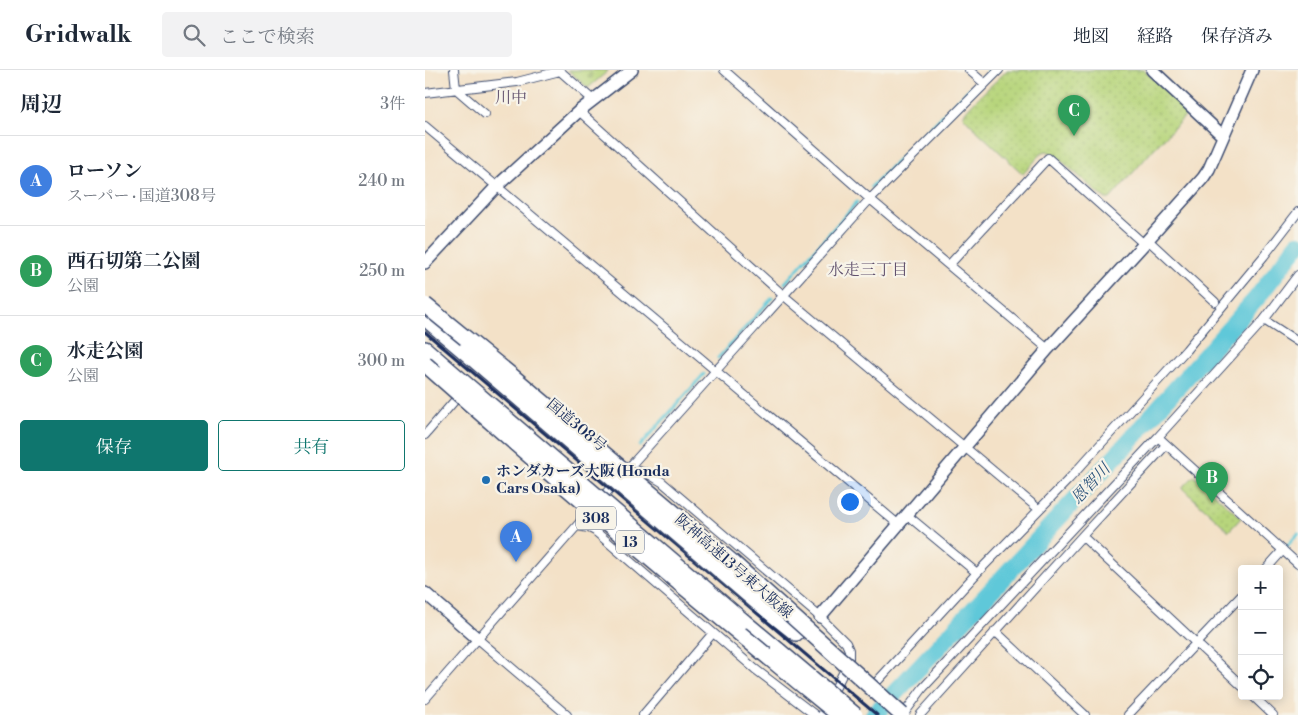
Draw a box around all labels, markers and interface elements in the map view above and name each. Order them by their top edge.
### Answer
search box [162,12,512,57]
text: Gridwalk [25,20,132,50]
icon: search [180,21,208,49]
text: ここで検索 [220,25,315,49]
text: 地図 [1073,25,1109,48]
text: 経路 [1137,25,1173,48]
text: 保存済み [1201,25,1273,48]
district label: 川中 [495,88,527,108]
text: 周辺 [20,92,62,118]
text: 3件 [380,94,405,114]
pin: C [1058,95,1090,136]
text: ローソン [67,159,142,183]
text: A [30,171,42,191]
text: 240 m [358,171,405,191]
text: スーパー · 国道308号 [67,186,216,206]
text: 西石切第二公園 [67,249,200,273]
district label: 水走三丁目 [828,260,908,280]
text: B [30,261,42,281]
text: 250 m [359,261,405,281]
text: 公園 [67,276,99,296]
text: 水走公園 [67,339,143,363]
text: C [30,351,42,371]
text: 300 m [358,351,405,371]
text: 公園 [67,366,99,386]
street label: 国道308号 [543,395,611,456]
button: 保存 [20,420,208,471]
button: 共有 [218,420,405,471]
water label: 恩智川 [1067,458,1116,508]
place label: ホンダカーズ大阪 (Honda Cars Osaka) [496,462,671,498]
pin: B [1196,462,1228,503]
marker: ホンダカーズ大阪 (Honda Cars Osaka) [480,474,492,486]
your location [837,489,863,515]
road number: 308 [576,506,616,529]
street label: 阪神高速13号東大阪線 [671,510,796,623]
pin: A [500,521,532,562]
road number: 13 [616,531,644,554]
map controls [1238,565,1283,700]
button: + [1238,565,1283,610]
button: − [1238,610,1283,655]
button: locate [1238,655,1283,700]

